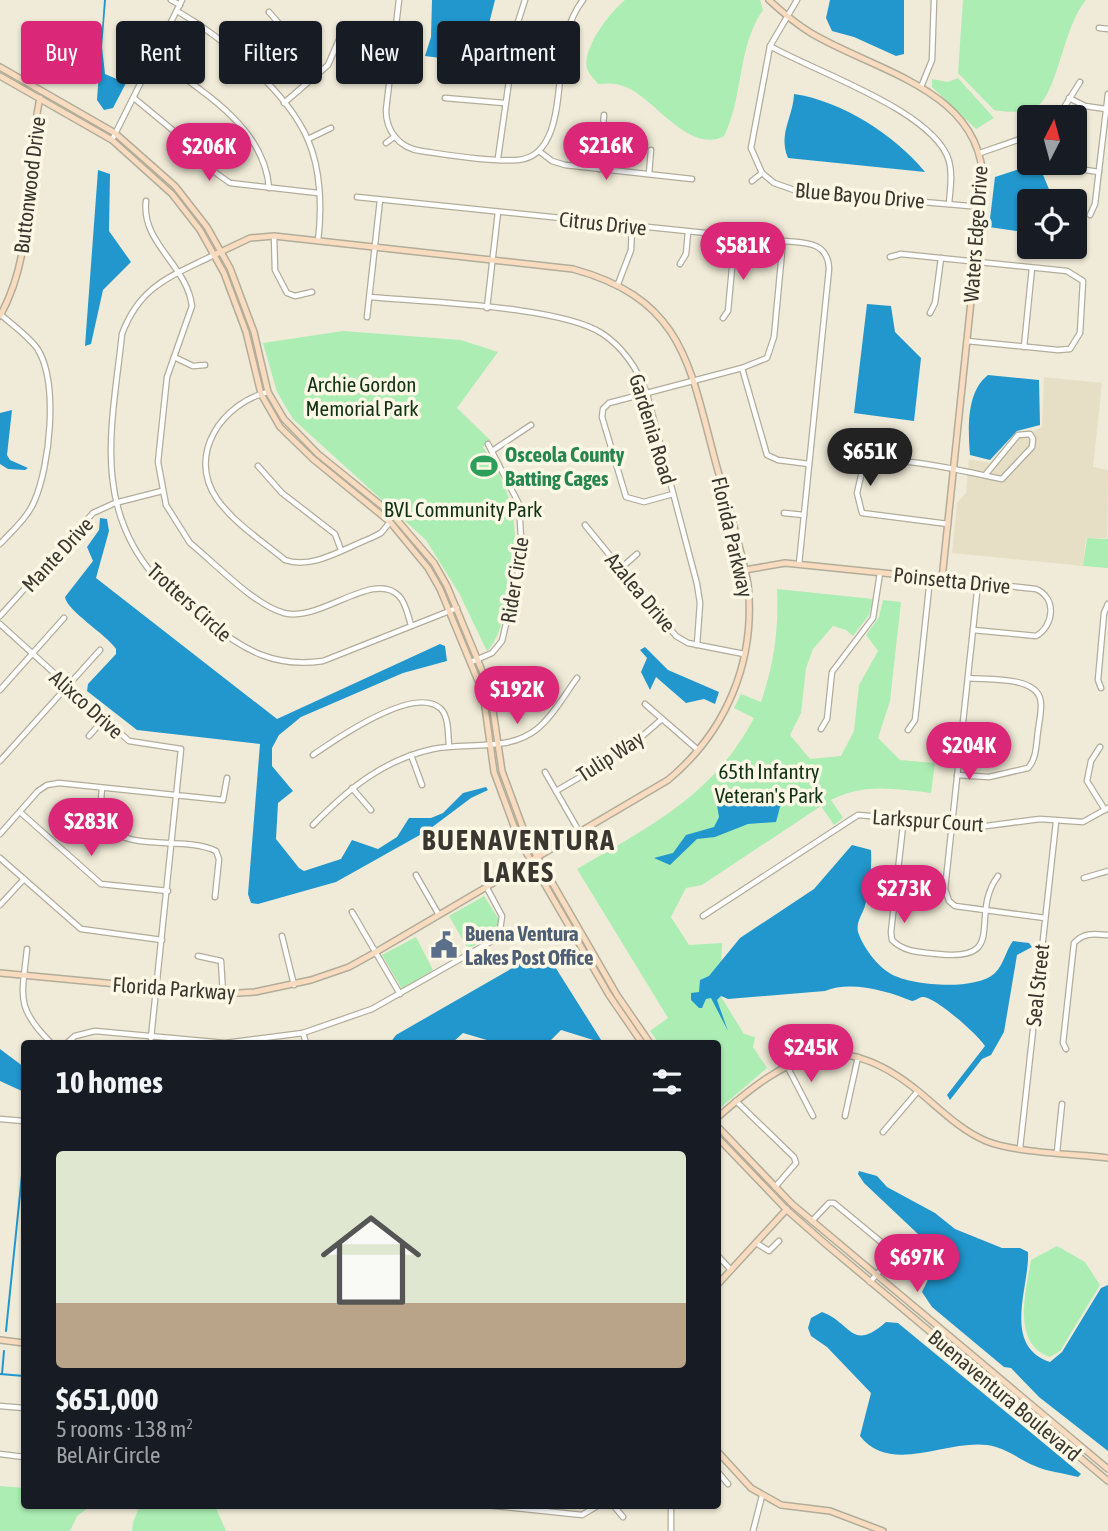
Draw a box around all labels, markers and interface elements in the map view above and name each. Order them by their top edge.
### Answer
chip: Buy [21,21,102,84]
chip: Rent [116,21,205,84]
chip: Filters [219,21,322,84]
chip: New [336,21,423,84]
chip: Apartment [437,21,580,84]
north arrow [1017,105,1087,175]
map controls [1017,105,1087,259]
street label: Buttonwood Drive [9,115,49,255]
pin: $216K [557,122,655,182]
pin: $206K [160,124,258,183]
text: $216K [579,132,633,158]
text: $206K [182,133,236,159]
street label: Waters Edge Drive [958,165,992,303]
street label: Blue Bayou Drive [794,177,926,213]
button: locate [1017,189,1087,259]
street label: Citrus Drive [558,206,648,240]
pin: $581K [694,222,792,282]
text: $581K [716,232,770,258]
street label: Gardenia Road [625,371,681,487]
park label: Archie Gordon Memorial Park [306,372,418,420]
pin: $651K [821,428,919,488]
text: $651K [843,438,897,464]
place label: Osceola County Batting Cages [505,442,625,490]
sports icon: Osceola County Batting Cages [469,451,499,481]
street label: Florida Parkway [707,474,759,600]
park label: BVL Community Park [384,497,542,521]
street label: Mante Drive [17,512,97,596]
street label: Rider Circle [495,535,533,625]
street label: Azalea Drive [601,548,681,636]
street label: Trotters Circle [143,558,237,646]
street label: Poinsetta Drive [892,562,1012,598]
street label: Alixco Drive [45,665,129,743]
pin: $192K [468,666,566,726]
text: $192K [490,676,544,702]
pin: $204K [920,722,1018,782]
street label: Tulip Way [572,725,648,786]
text: $204K [942,732,996,758]
park label: 65th Infantry Veteran's Park [715,759,823,807]
pin: $283K [42,798,140,858]
street label: Larkspur Court [872,804,984,836]
text: $283K [64,808,118,834]
district label: BUENAVENTURA LAKES [422,824,616,888]
pin: $273K [855,866,953,925]
text: $273K [877,875,931,901]
place label: Buena Ventura Lakes Post Office [465,921,594,969]
public building icon: Buena Ventura Lakes Post Office [429,930,459,960]
street label: Seal Street [1021,943,1053,1027]
street label: Florida Parkway [112,972,237,1004]
pin: $245K [762,1024,860,1084]
text: $245K [784,1034,838,1060]
icon: filters [648,1063,686,1101]
text: 10 homes [56,1065,163,1099]
icon: home [308,1197,434,1323]
pin: $697K [868,1234,966,1294]
text: $697K [890,1244,944,1270]
street label: Buenaventura Boulevard [924,1324,1086,1466]
text: $651,000 [56,1382,159,1416]
text: 5 rooms · 138 m² [56,1416,193,1442]
text: Bel Air Circle [56,1442,160,1468]

